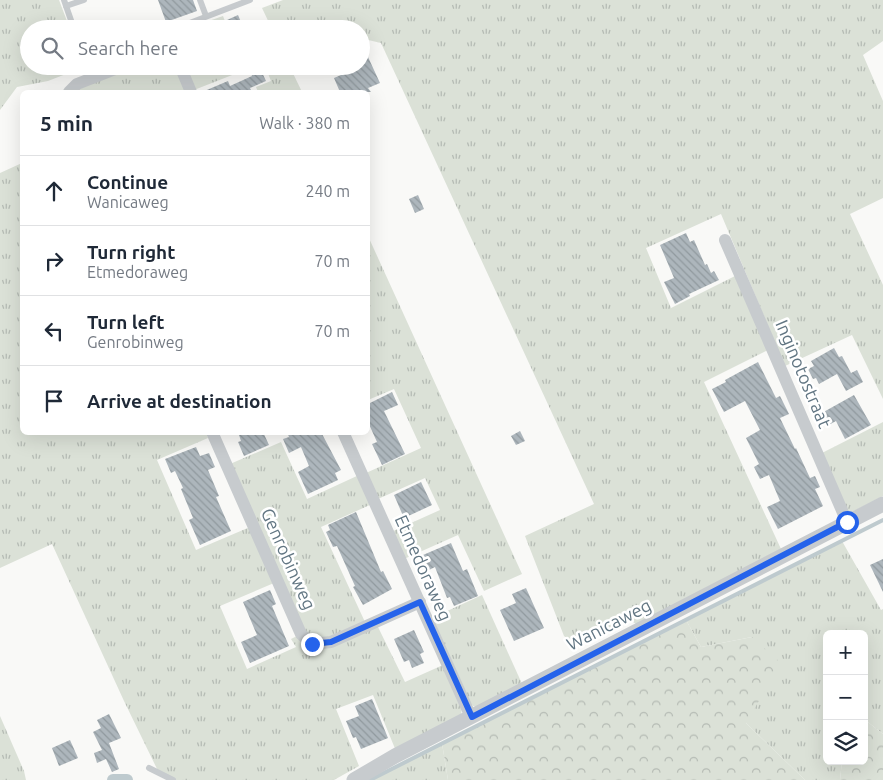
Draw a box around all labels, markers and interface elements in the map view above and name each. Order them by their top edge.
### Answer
search box [20,20,370,75]
icon: search [38,34,66,62]
text: Search here [78,37,178,59]
text: 5 min [40,111,93,135]
text: Walk · 380 m [259,114,350,132]
text: Continue [87,171,168,193]
icon: ahead [40,177,68,205]
text: 240 m [305,182,350,200]
text: Wanicaweg [87,193,169,211]
text: Turn right [87,241,175,263]
icon: right [40,247,68,275]
text: 70 m [314,252,350,270]
text: Etmedoraweg [87,263,188,281]
text: Turn left [87,311,165,333]
icon: left [40,317,68,345]
street label: Inginotostraat [772,317,836,431]
text: 70 m [314,322,350,340]
text: Genrobinweg [87,333,184,351]
icon: arrive [40,387,68,415]
text: Arrive at destination [87,390,272,412]
street label: Genrobinweg [258,505,320,612]
street label: Etmedoraweg [392,511,456,624]
route start [836,511,859,534]
street label: Wanicaweg [563,594,654,654]
map controls [823,630,868,765]
button: + [823,630,868,675]
route end [301,633,324,656]
button: − [823,675,868,720]
button: layers [823,720,868,765]

